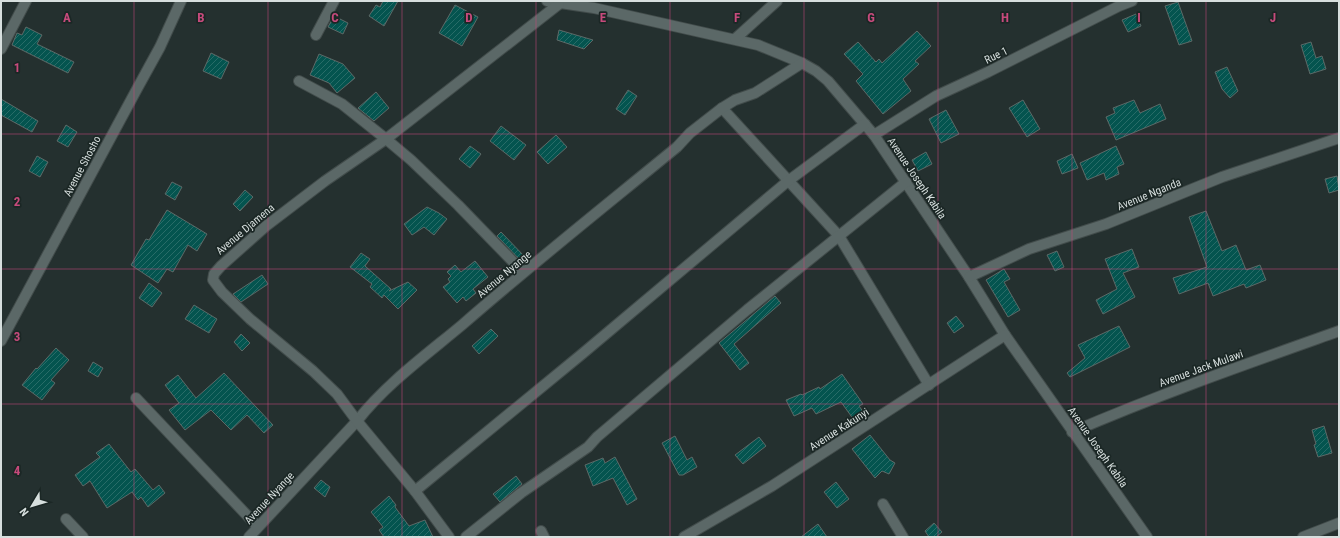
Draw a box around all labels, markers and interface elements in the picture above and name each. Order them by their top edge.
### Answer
text: A [63,10,71,25]
text: B [197,10,205,25]
text: C [331,10,339,25]
text: D [465,10,473,25]
text: E [600,10,607,25]
text: F [734,10,740,25]
text: G [867,10,875,25]
text: H [1001,10,1009,25]
text: I [1137,10,1141,25]
text: J [1270,10,1276,25]
street label: Rue 1 [982,44,1010,67]
text: 1 [14,60,20,75]
street label: Avenue Shosho [61,133,104,199]
street label: Avenue Joseph Kabila [884,135,949,221]
street label: Avenue Nganda [1115,176,1183,213]
text: 2 [14,194,21,209]
street label: Avenue Djamena [213,201,277,258]
street label: Avenue Nyange [475,248,534,301]
text: 3 [14,329,20,344]
street label: Avenue Jack Mulawi [1157,347,1245,390]
street label: Avenue Joseph Kabila [1065,404,1130,490]
street label: Avenue Kakunyi [807,405,871,453]
text: 4 [14,463,21,478]
street label: Avenue Nyange [242,470,297,527]
north arrow [12,486,52,526]
text: N [17,505,32,519]

